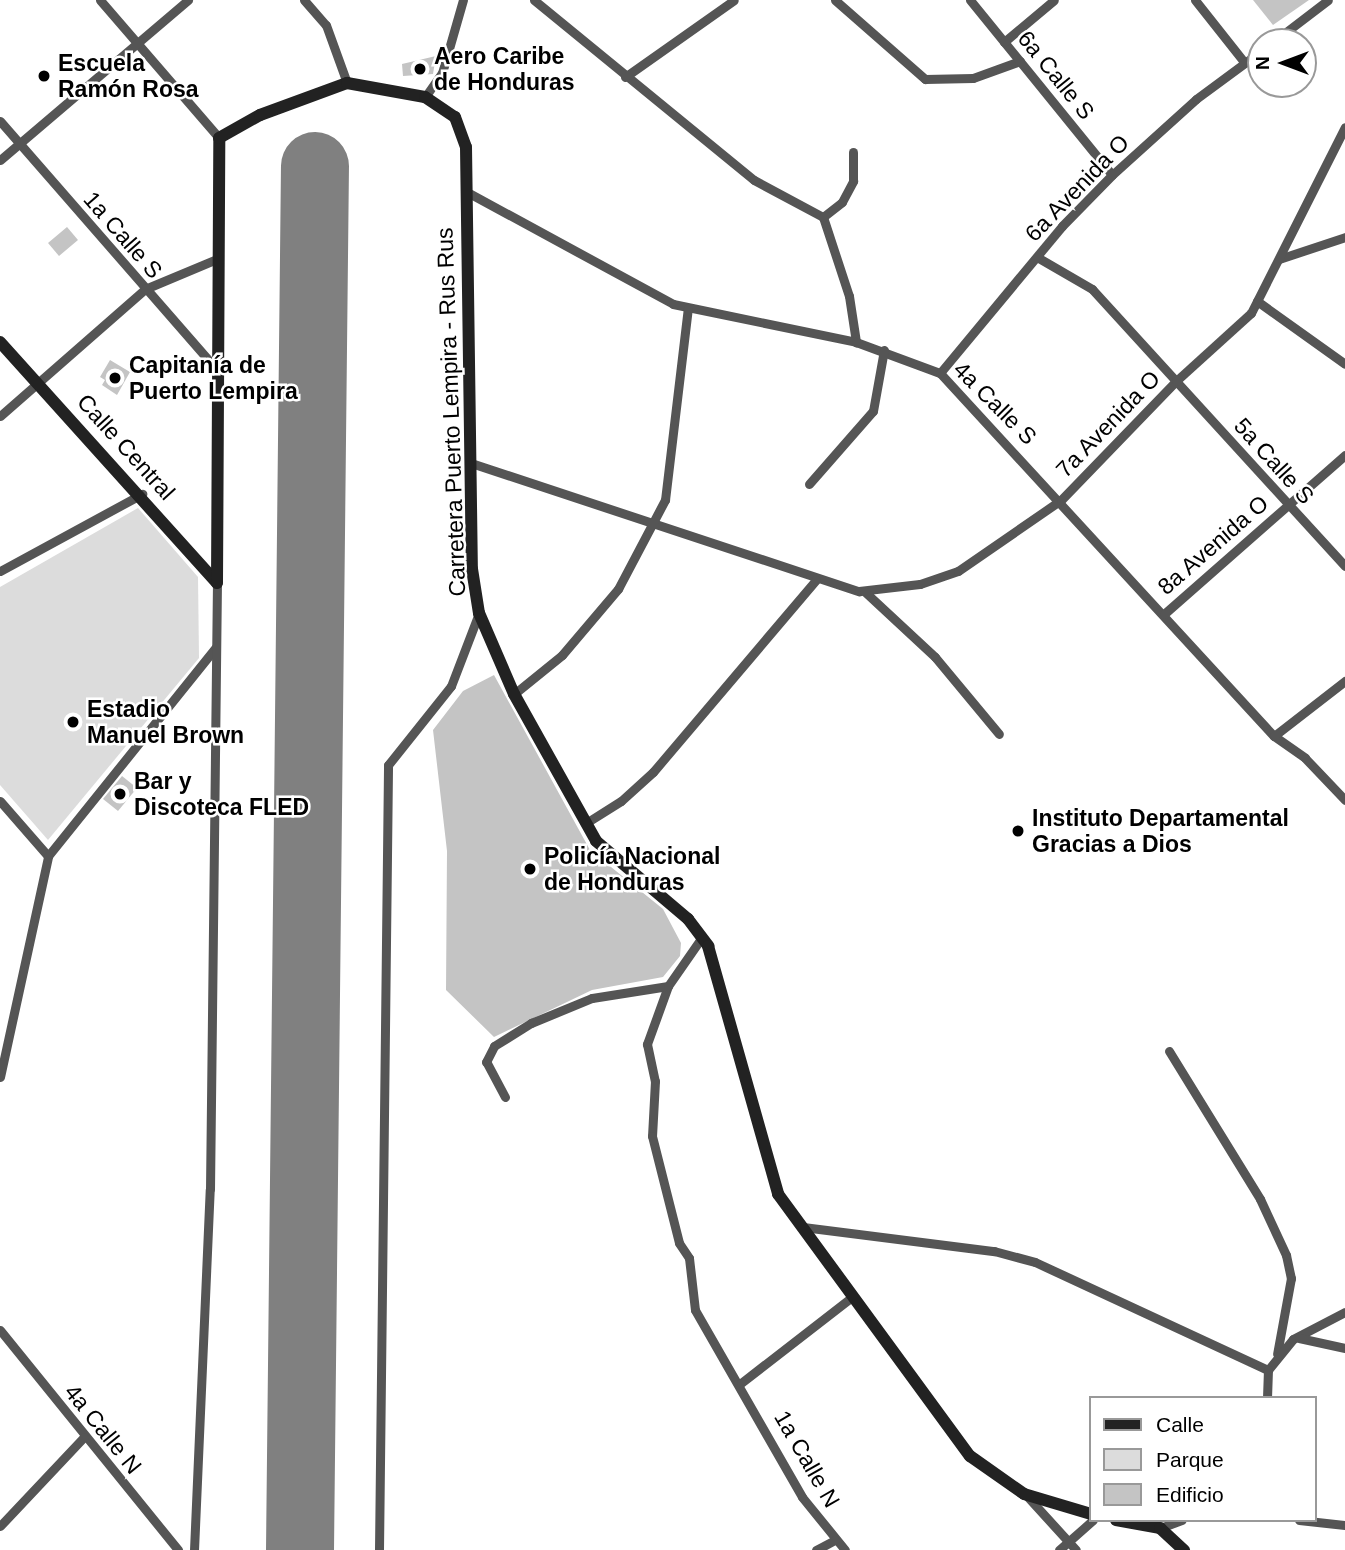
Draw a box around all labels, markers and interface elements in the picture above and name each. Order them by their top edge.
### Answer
street label: 6a Calle S [1012,25,1100,125]
north arrow [1247,28,1317,98]
place label: Aero Caribe de Honduras [434,42,575,96]
place label: Escuela Ramón Rosa [58,49,199,103]
text: N [1252,56,1273,70]
marker: Aero Caribe de Honduras [412,61,428,77]
marker: Escuela Ramón Rosa [36,68,52,84]
street label: 6a Avenida O [1019,128,1135,248]
street label: 1a Calle S [78,186,168,284]
street label: Carretera Puerto Lempira - Rus Rus [431,227,471,597]
place label: Capitanía de Puerto Lempira [129,351,298,405]
street label: 4a Calle S [948,356,1042,450]
street label: 7a Avenida O [1050,364,1166,484]
marker: Capitanía de Puerto Lempira [107,370,123,386]
street label: Calle Central [71,388,181,506]
street label: 5a Calle S [1228,412,1320,510]
street label: 8a Avenida O [1152,489,1274,601]
place label: Estadio Manuel Brown [87,695,244,749]
marker: Estadio Manuel Brown [65,714,81,730]
place label: Bar y Discoteca FLED [134,767,309,821]
marker: Bar y Discoteca FLED [112,786,128,802]
place label: Instituto Departamental Gracias a Dios [1032,804,1289,858]
marker: Instituto Departamental Gracias a Dios [1010,823,1026,839]
place label: Policía Nacional de Honduras [544,842,720,896]
marker: Policía Nacional de Honduras [522,861,538,877]
street label: 4a Calle N [58,1379,148,1479]
legend [1090,1396,1317,1522]
street label: 1a Calle N [768,1406,846,1512]
text: Calle [1156,1413,1204,1436]
text: Parque [1156,1448,1224,1471]
text: Edificio [1156,1483,1224,1506]

